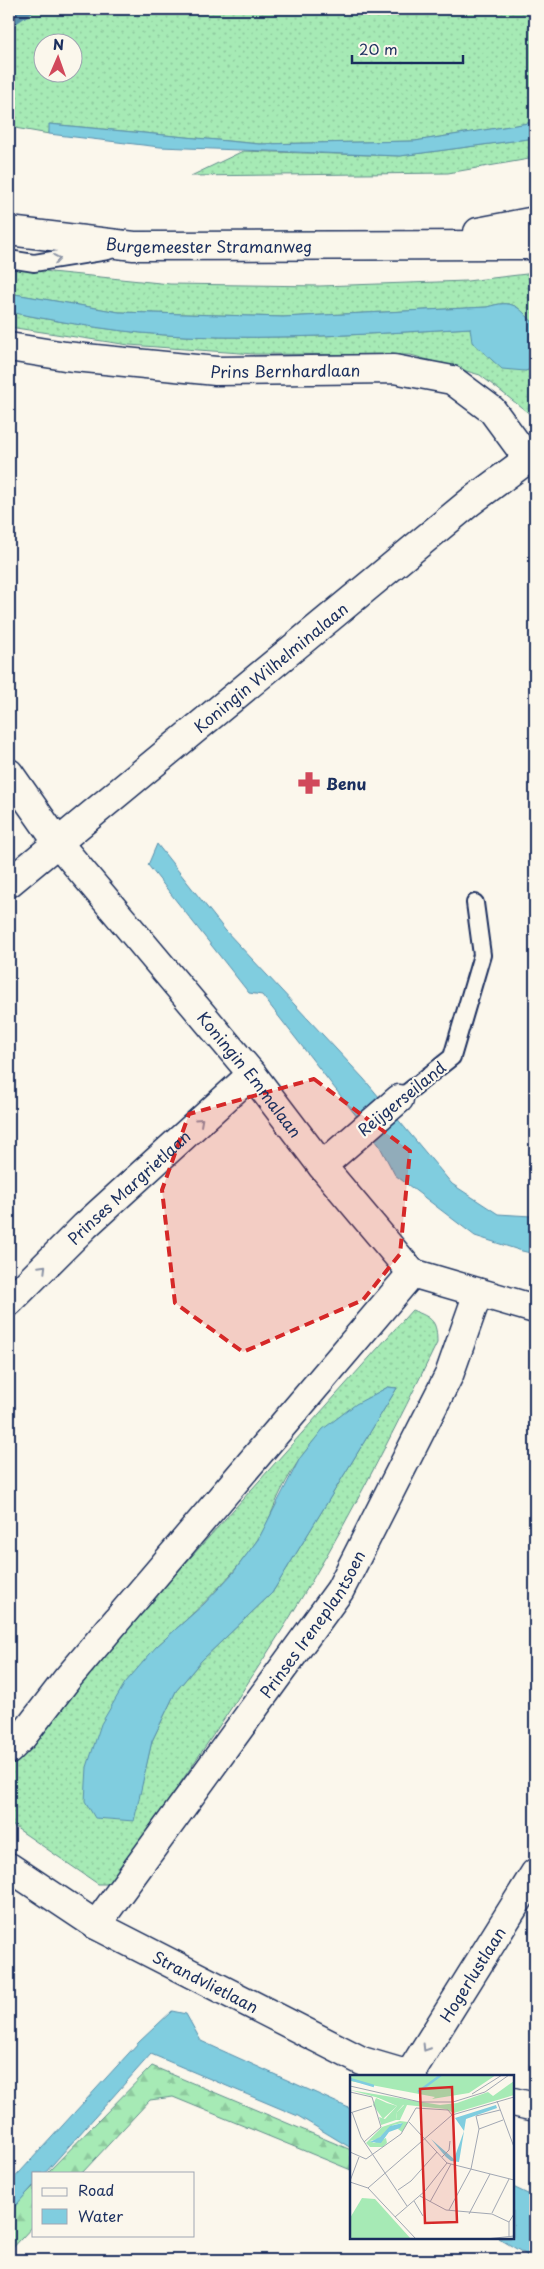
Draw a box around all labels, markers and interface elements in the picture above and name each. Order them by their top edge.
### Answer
north arrow [32,32,82,82]
scale bar [352,32,463,64]
text: N [53,34,64,55]
text: 20 m [359,37,398,60]
street label: Burgemeester Stramanweg [105,231,312,258]
one-way arrow [52,255,61,265]
street label: Prins Bernhardlaan [210,357,360,383]
street label: Koningin Wilhelminalaan [188,596,353,738]
pharmacy icon: Benu [296,770,322,796]
place label: Benu [326,771,367,795]
street label: Koningin Emmalaan [192,1006,308,1142]
street label: Reijgerseiland [352,1055,450,1141]
one-way arrow [195,1118,204,1127]
street label: Prinses Margrietlaan [61,1124,195,1250]
one-way arrow [37,1264,46,1273]
street label: Prinses Ireneplantsoen [253,1546,370,1703]
street label: Hogerlustlaan [433,1922,511,2026]
street label: Strandvlietlaan [149,1944,263,2018]
one-way arrow [422,2042,432,2051]
inset map [350,2075,514,2239]
legend [32,2172,195,2236]
text: Road [78,2178,114,2201]
text: Water [78,2204,123,2227]

